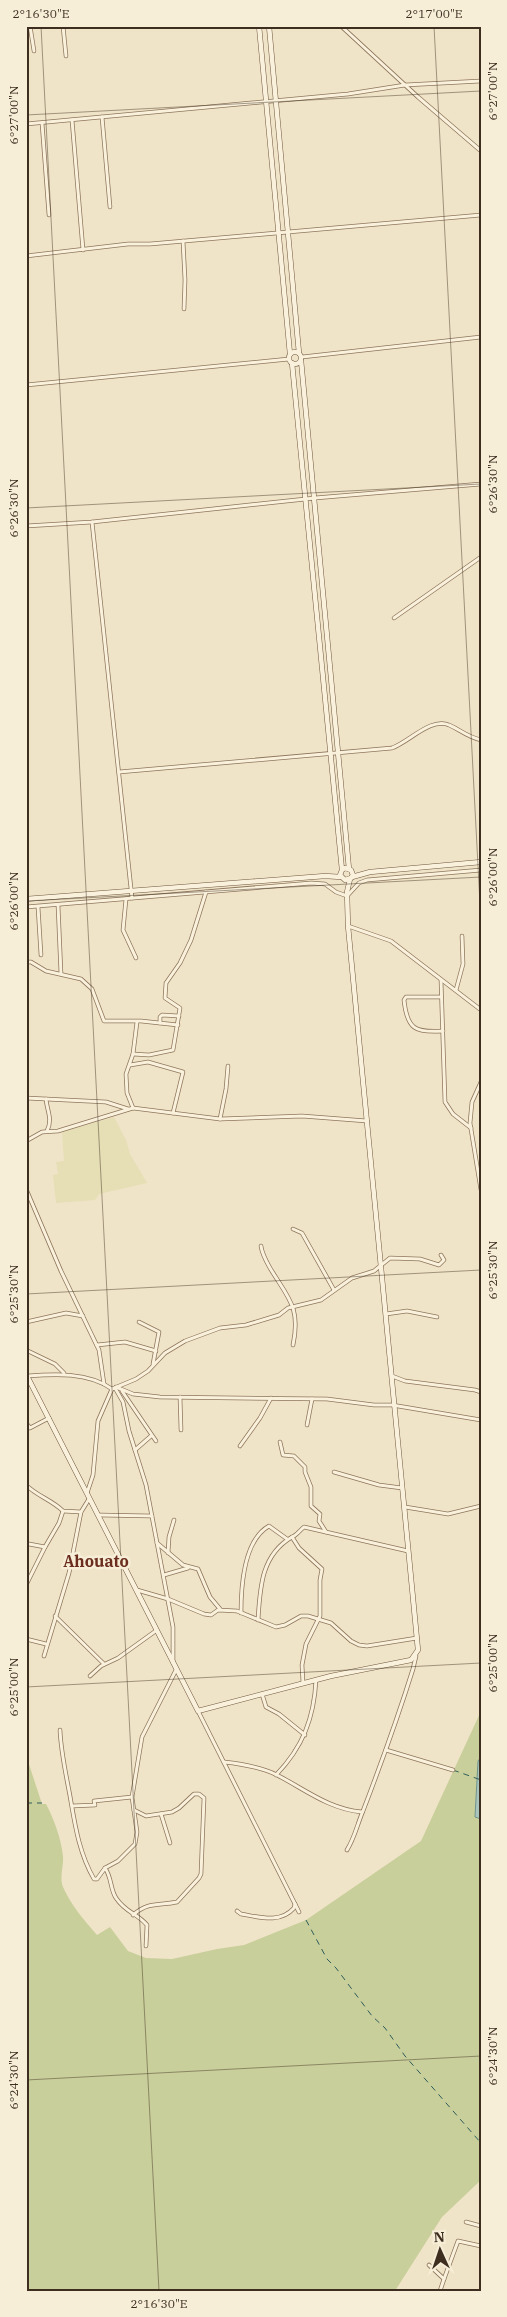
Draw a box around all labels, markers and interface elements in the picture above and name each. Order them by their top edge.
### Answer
text: 2°16'30"E [12,6,70,21]
text: 2°17'00"E [405,6,463,21]
text: 6°27'00"N [485,62,500,120]
text: 6°27'00"N [6,86,21,144]
text: 6°26'30"N [485,455,500,513]
text: 6°26'30"N [6,479,21,537]
text: 6°26'00"N [485,848,500,906]
text: 6°26'00"N [6,872,21,930]
text: 6°25'30"N [485,1241,500,1299]
text: 6°25'30"N [6,1265,21,1323]
district label: Ahouato [63,1551,129,1571]
text: 6°25'00"N [485,1634,500,1692]
text: 6°25'00"N [6,1658,21,1716]
text: 6°24'30"N [485,2027,500,2085]
text: 6°24'30"N [6,2051,21,2109]
north arrow [414,2224,464,2274]
text: N [433,2228,445,2246]
text: 2°16'30"E [130,2296,188,2311]

